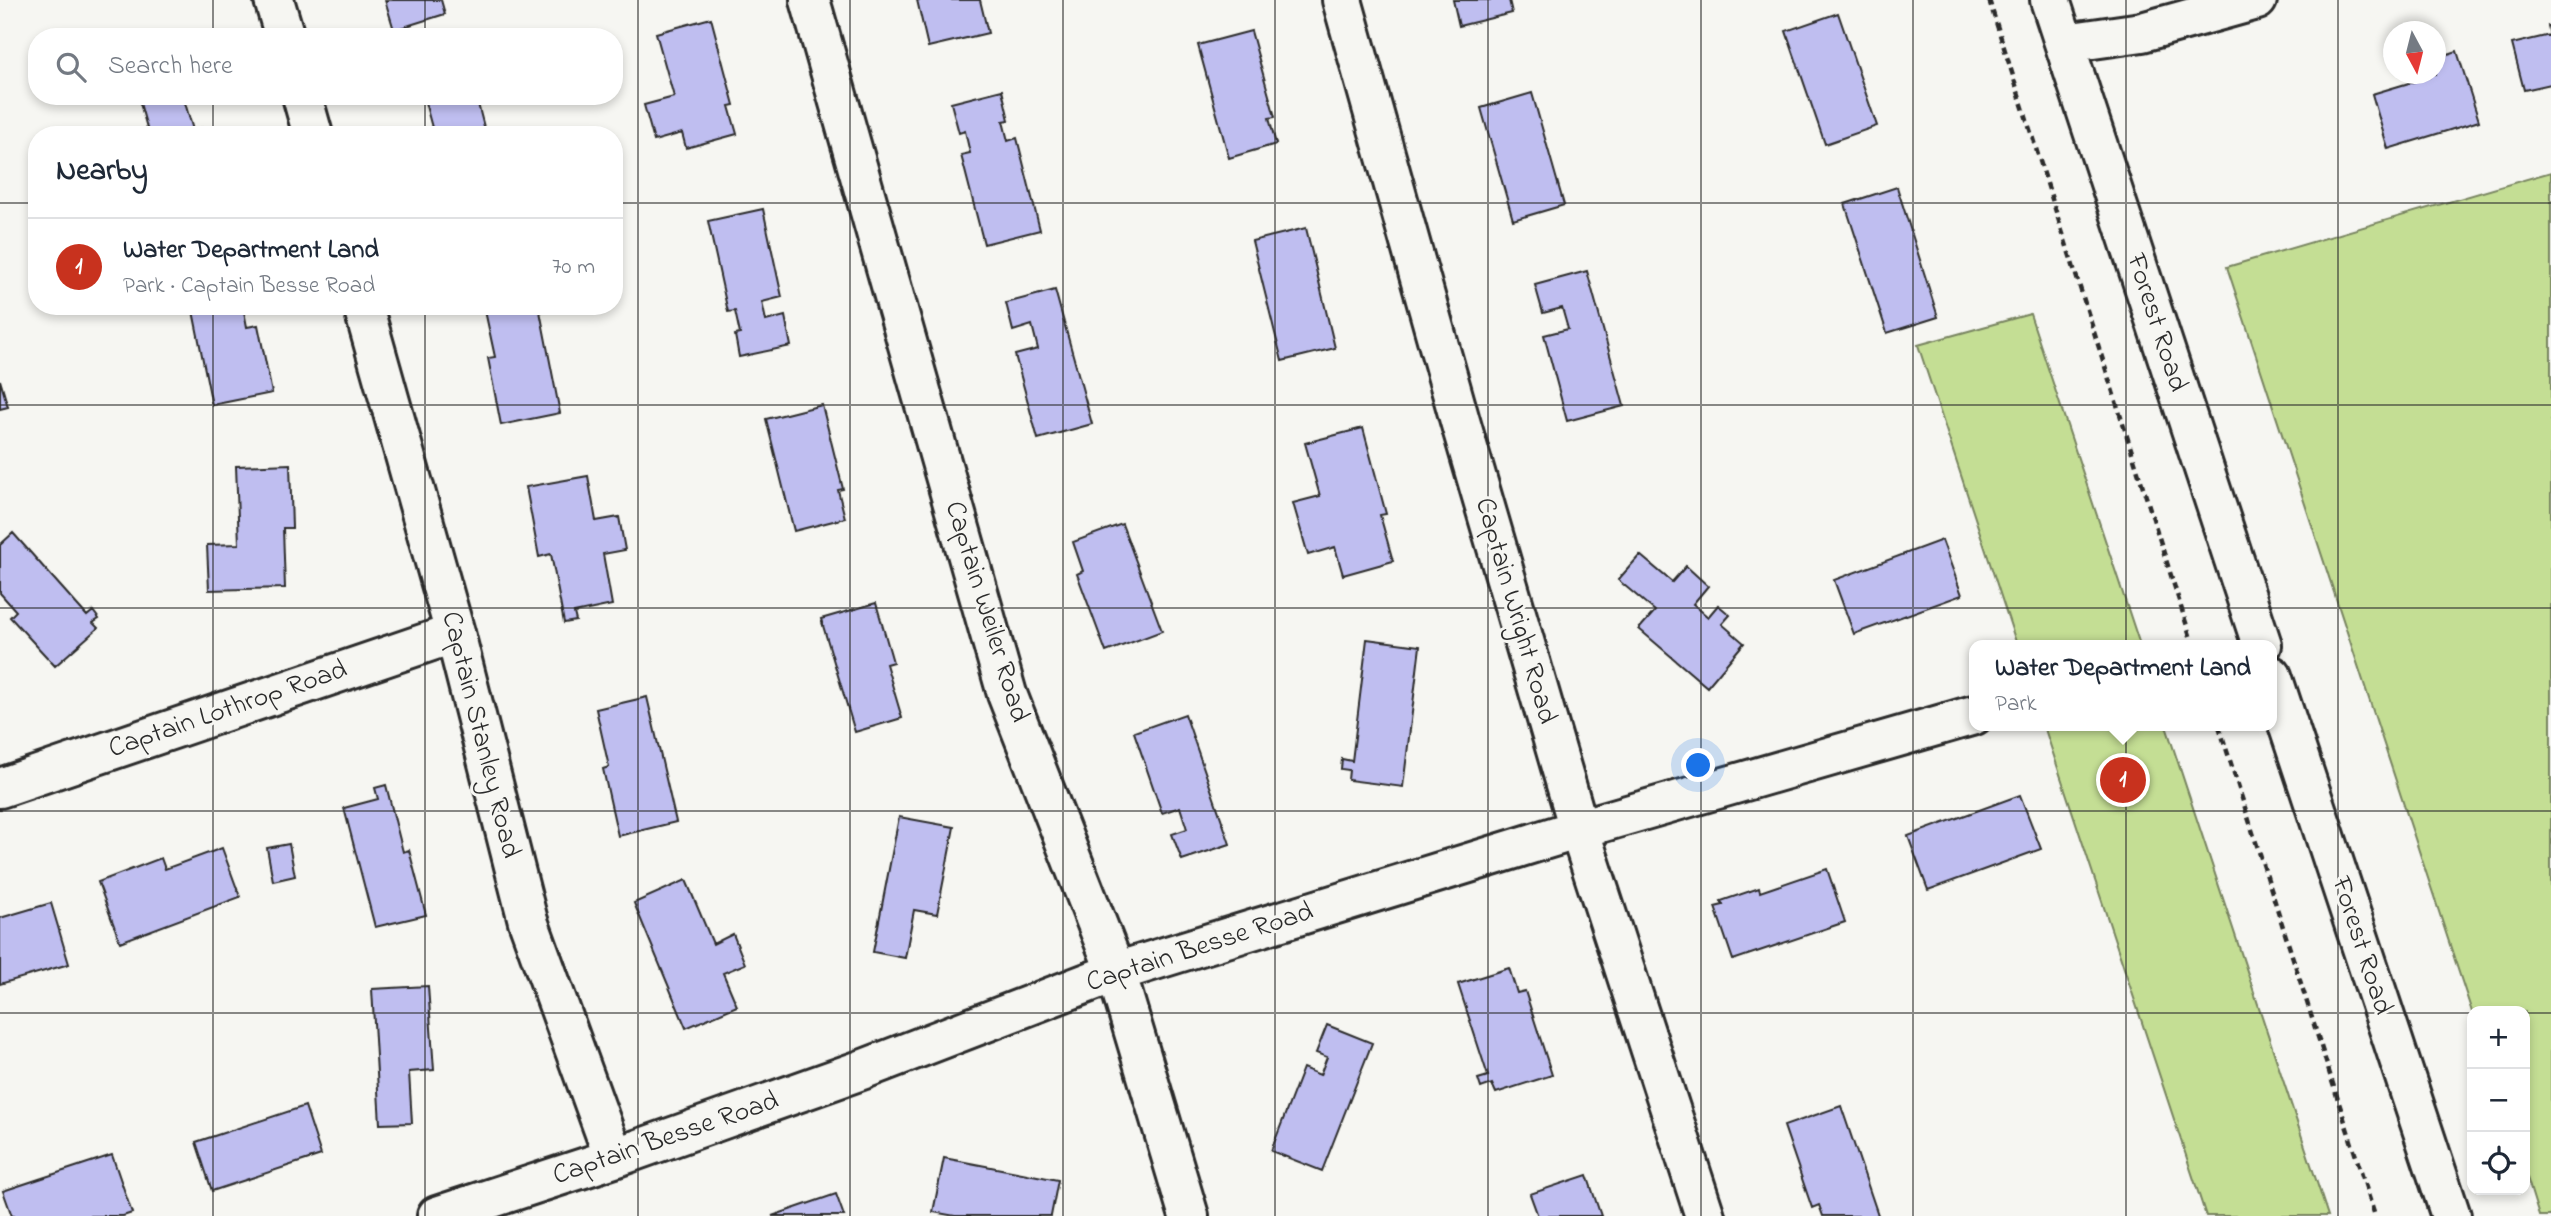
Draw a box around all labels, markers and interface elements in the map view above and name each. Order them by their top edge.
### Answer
north arrow [2383,21,2446,84]
search box [28,28,623,105]
icon: search [52,48,90,86]
text: Search here [108,48,233,86]
text: Nearby [56,150,148,194]
text: Water Department Land [123,232,379,270]
street label: Forest Road [2114,248,2198,398]
text: 1 [75,251,83,284]
text: 70 m [552,251,595,284]
text: Park · Captain Besse Road [123,270,375,303]
street label: Captain Wright Road [1463,493,1567,729]
street label: Captain Weiler Road [933,496,1039,728]
street label: Captain Stanley Road [429,607,531,863]
popup [1969,640,2277,731]
street label: Captain Lothrop Road [103,650,353,770]
text: Water Department Land [1995,650,2251,688]
text: Park [1995,688,2037,721]
your location [1681,748,1715,782]
pin: 1 [2100,754,2146,806]
street label: Forest Road [2319,871,2403,1021]
street label: Captain Besse Road [1081,892,1319,1004]
map controls [2467,1006,2530,1195]
button: + [2467,1006,2530,1069]
button: − [2467,1069,2530,1132]
street label: Captain Besse Road [548,1081,785,1197]
button: locate [2467,1132,2530,1195]

